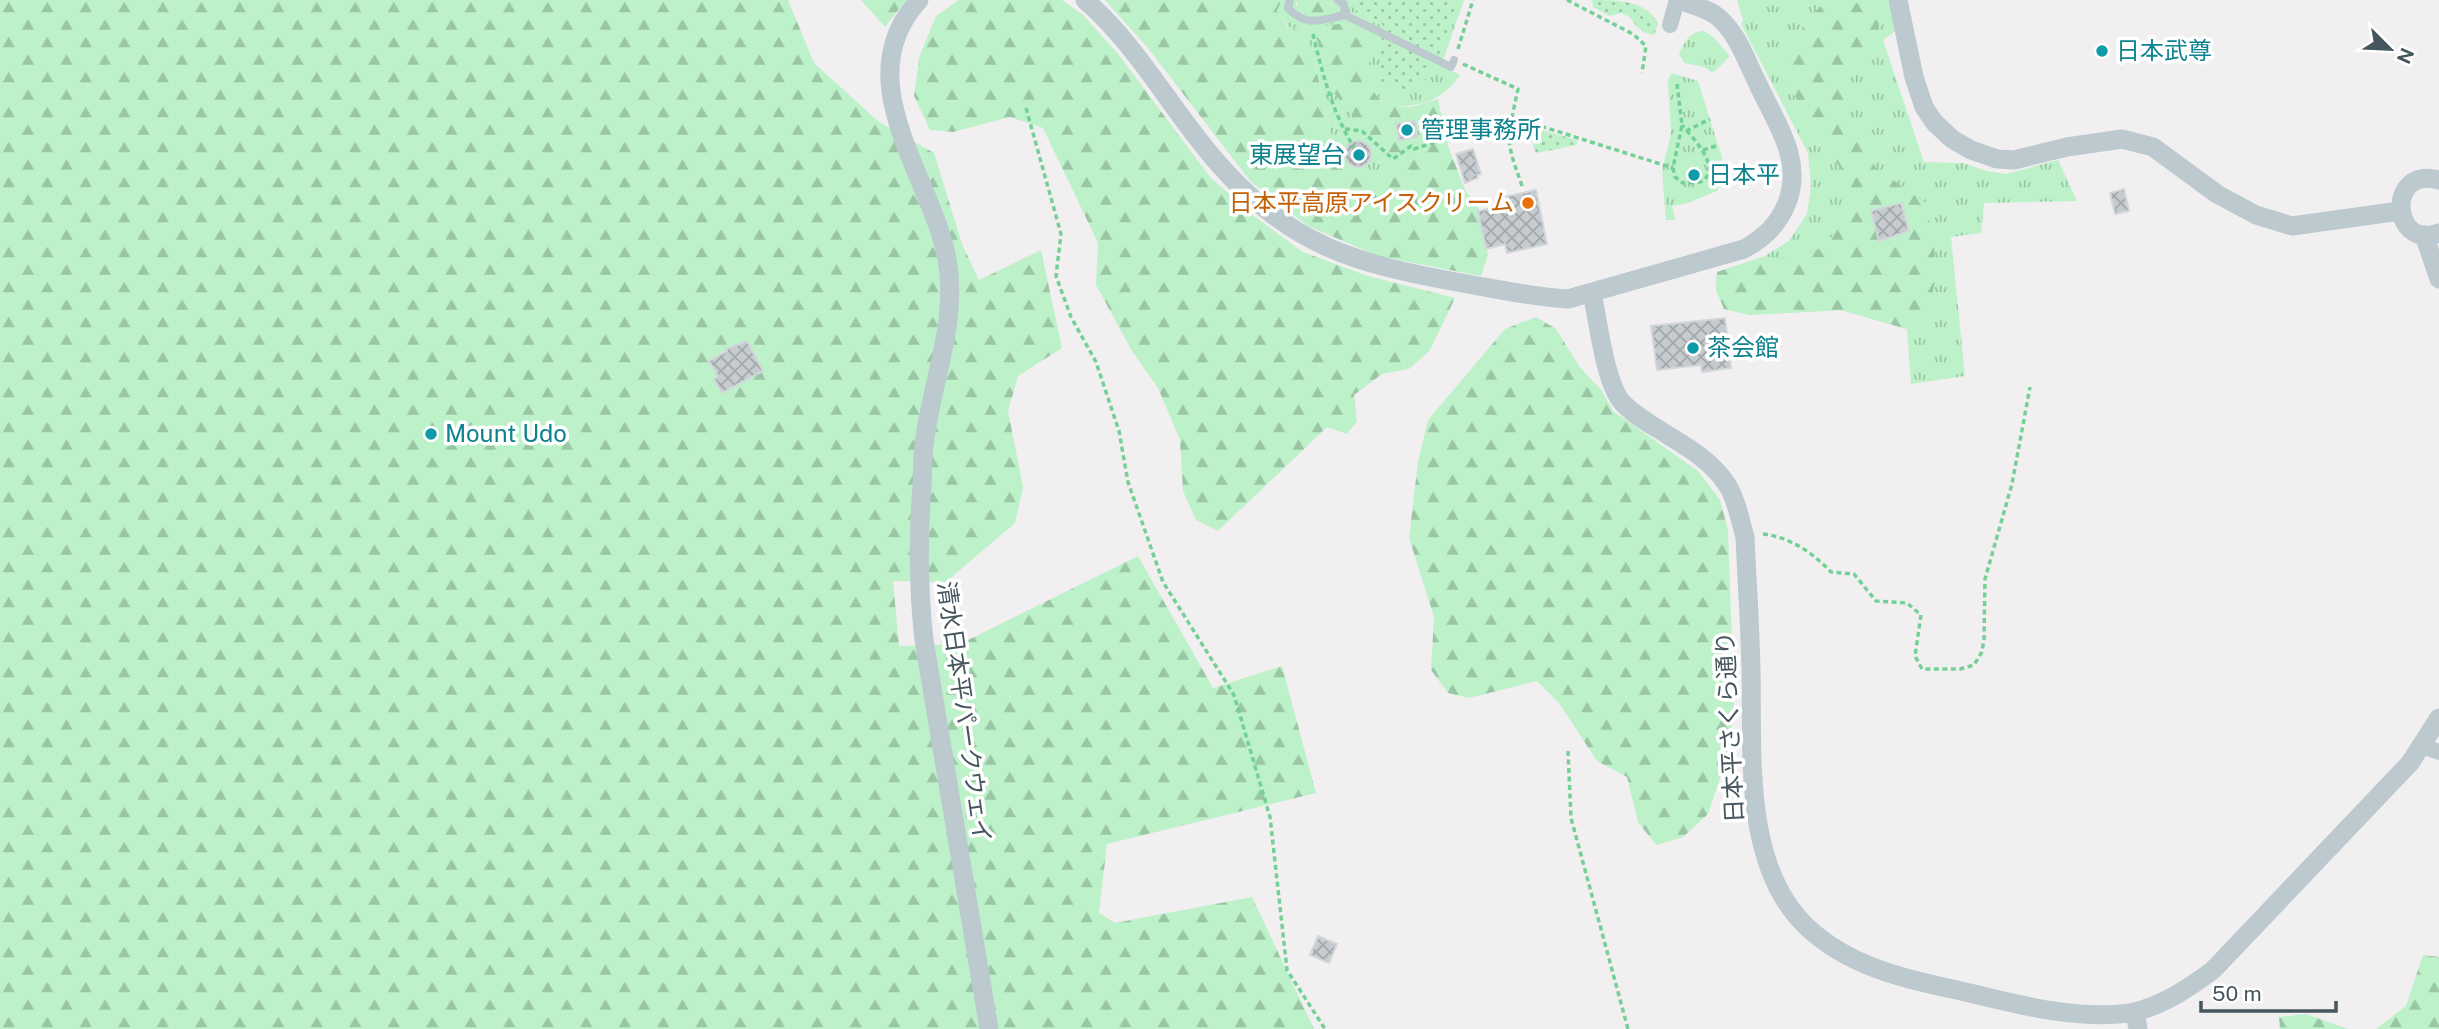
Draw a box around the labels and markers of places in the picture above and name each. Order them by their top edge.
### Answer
place label: 日本武尊 [2116,36,2212,64]
marker: 日本武尊 [2094,43,2110,59]
place label: 管理事務所 [1421,115,1541,143]
marker: 管理事務所 [1399,122,1415,138]
place label: 東展望台 [1249,140,1345,168]
marker: 東展望台 [1351,147,1367,163]
place label: 日本平 [1708,160,1780,188]
marker: 日本平 [1686,167,1702,183]
place label: 日本平高原アイスクリーム [1229,188,1514,216]
marker: 日本平高原アイスクリーム [1520,195,1536,211]
place label: 茶会館 [1707,333,1779,361]
marker: 茶会館 [1685,340,1701,356]
place label: Mount Udo [445,419,567,447]
marker: Mount Udo [423,426,439,442]

